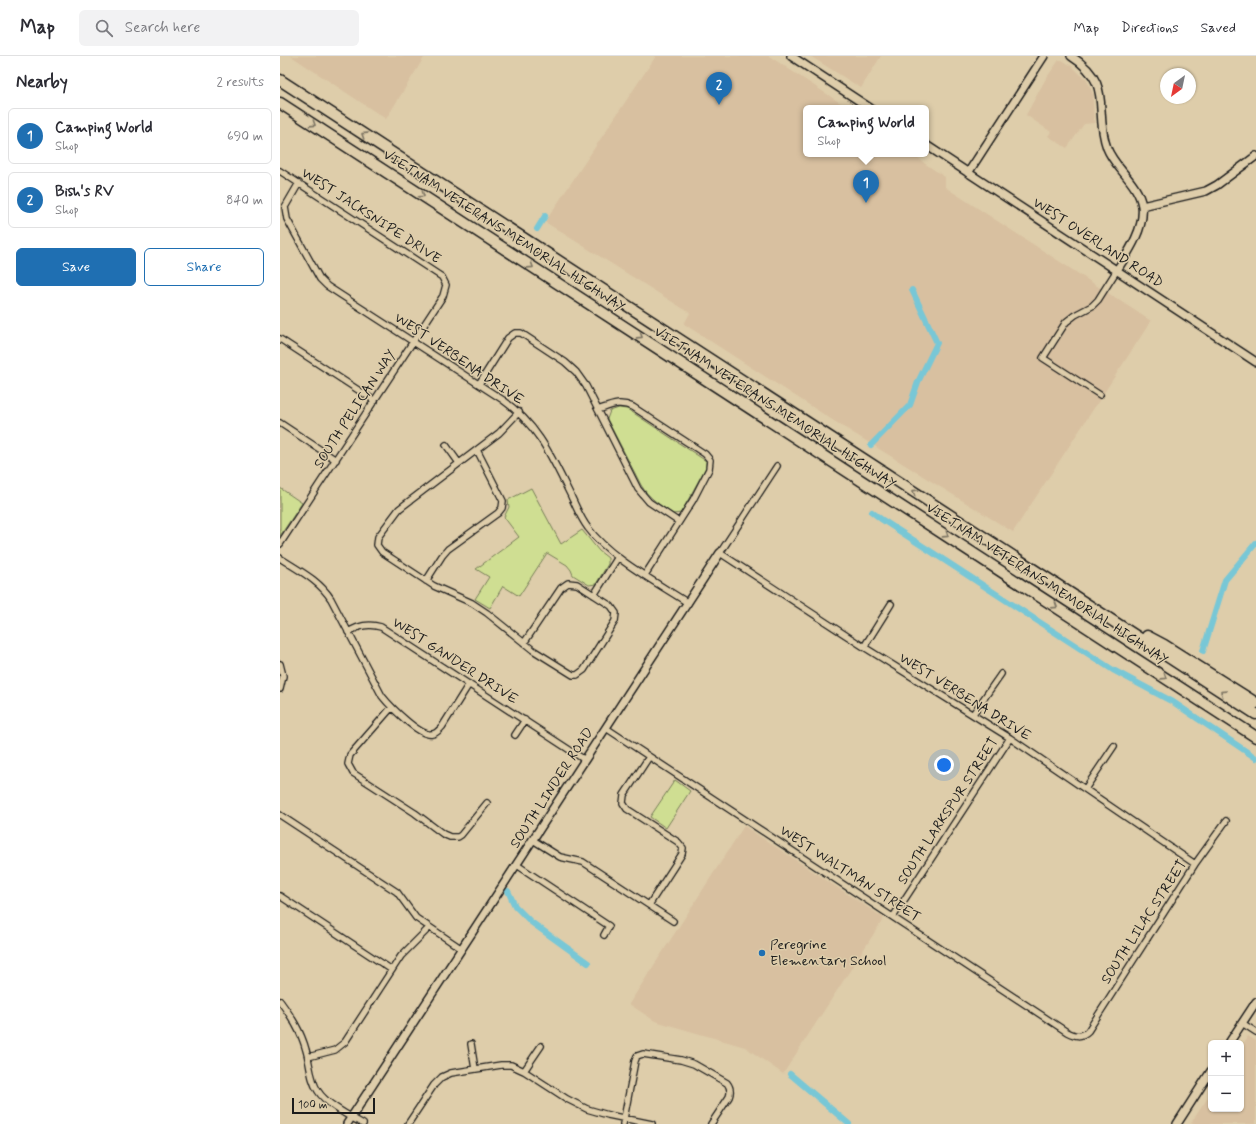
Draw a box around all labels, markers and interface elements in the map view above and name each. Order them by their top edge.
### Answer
search box [79,10,359,46]
text: Map [20,15,55,40]
icon: search [93,17,115,39]
text: Search here [125,18,200,38]
text: Map [1073,19,1099,37]
text: Directions [1121,19,1179,37]
text: Saved [1201,19,1236,37]
north arrow [1160,68,1196,104]
text: Nearby [16,71,68,93]
pin: 2 [706,72,732,105]
text: 2 results [217,74,264,91]
popup [803,105,929,157]
text: Camping World [817,113,915,133]
text: Camping World [55,118,153,138]
one-way arrow [309,119,316,127]
text: 1 [27,128,33,145]
text: 690 m [227,128,263,145]
one-way arrow [361,132,368,139]
text: Shop [817,133,841,150]
text: Shop [55,138,79,155]
street label: VIETNAM VETERANS MEMORIAL HIGHWAY [380,146,629,316]
street label: WEST JACKSNIPE DRIVE [298,164,444,268]
pin: 1 [853,170,879,203]
text: Bish's RV [55,182,114,202]
one-way arrow [418,190,425,197]
text: 2 [27,192,33,209]
text: 840 m [226,192,263,209]
street label: WEST OVERLAND ROAD [1029,194,1167,292]
text: Shop [55,202,79,219]
button: Save [16,248,136,286]
button: Share [144,248,264,286]
one-way arrow [527,261,534,268]
street label: WEST VERBENA DRIVE [391,309,527,409]
street label: VIETNAM VETERANS MEMORIAL HIGHWAY [651,323,900,493]
one-way arrow [636,332,643,339]
street label: SOUTH PELICAN WAY [310,346,400,472]
one-way arrow [912,490,919,497]
street label: VIETNAM VETERANS MEMORIAL HIGHWAY [923,499,1172,669]
one-way arrow [942,531,949,538]
one-way arrow [1051,601,1058,609]
street label: WEST GANDER DRIVE [389,614,521,708]
street label: WEST VERBENA DRIVE [896,649,1034,745]
one-way arrow [1160,672,1167,680]
one-way arrow [1220,690,1227,697]
street label: SOUTH LINDER ROAD [506,724,598,852]
street label: SOUTH LARKSPUR STREET [894,734,1002,888]
your location [934,755,954,775]
street label: WEST WALTMAN STREET [776,822,924,926]
street label: SOUTH LILAC STREET [1097,856,1191,988]
place label: Peregrine Elementary School [770,936,886,970]
marker: Peregrine Elementary School [757,948,767,958]
map controls [1208,1040,1244,1112]
button: + [1208,1040,1244,1076]
button: − [1208,1076,1244,1112]
scale bar [292,1096,375,1115]
text: 100 m [298,1098,328,1112]

